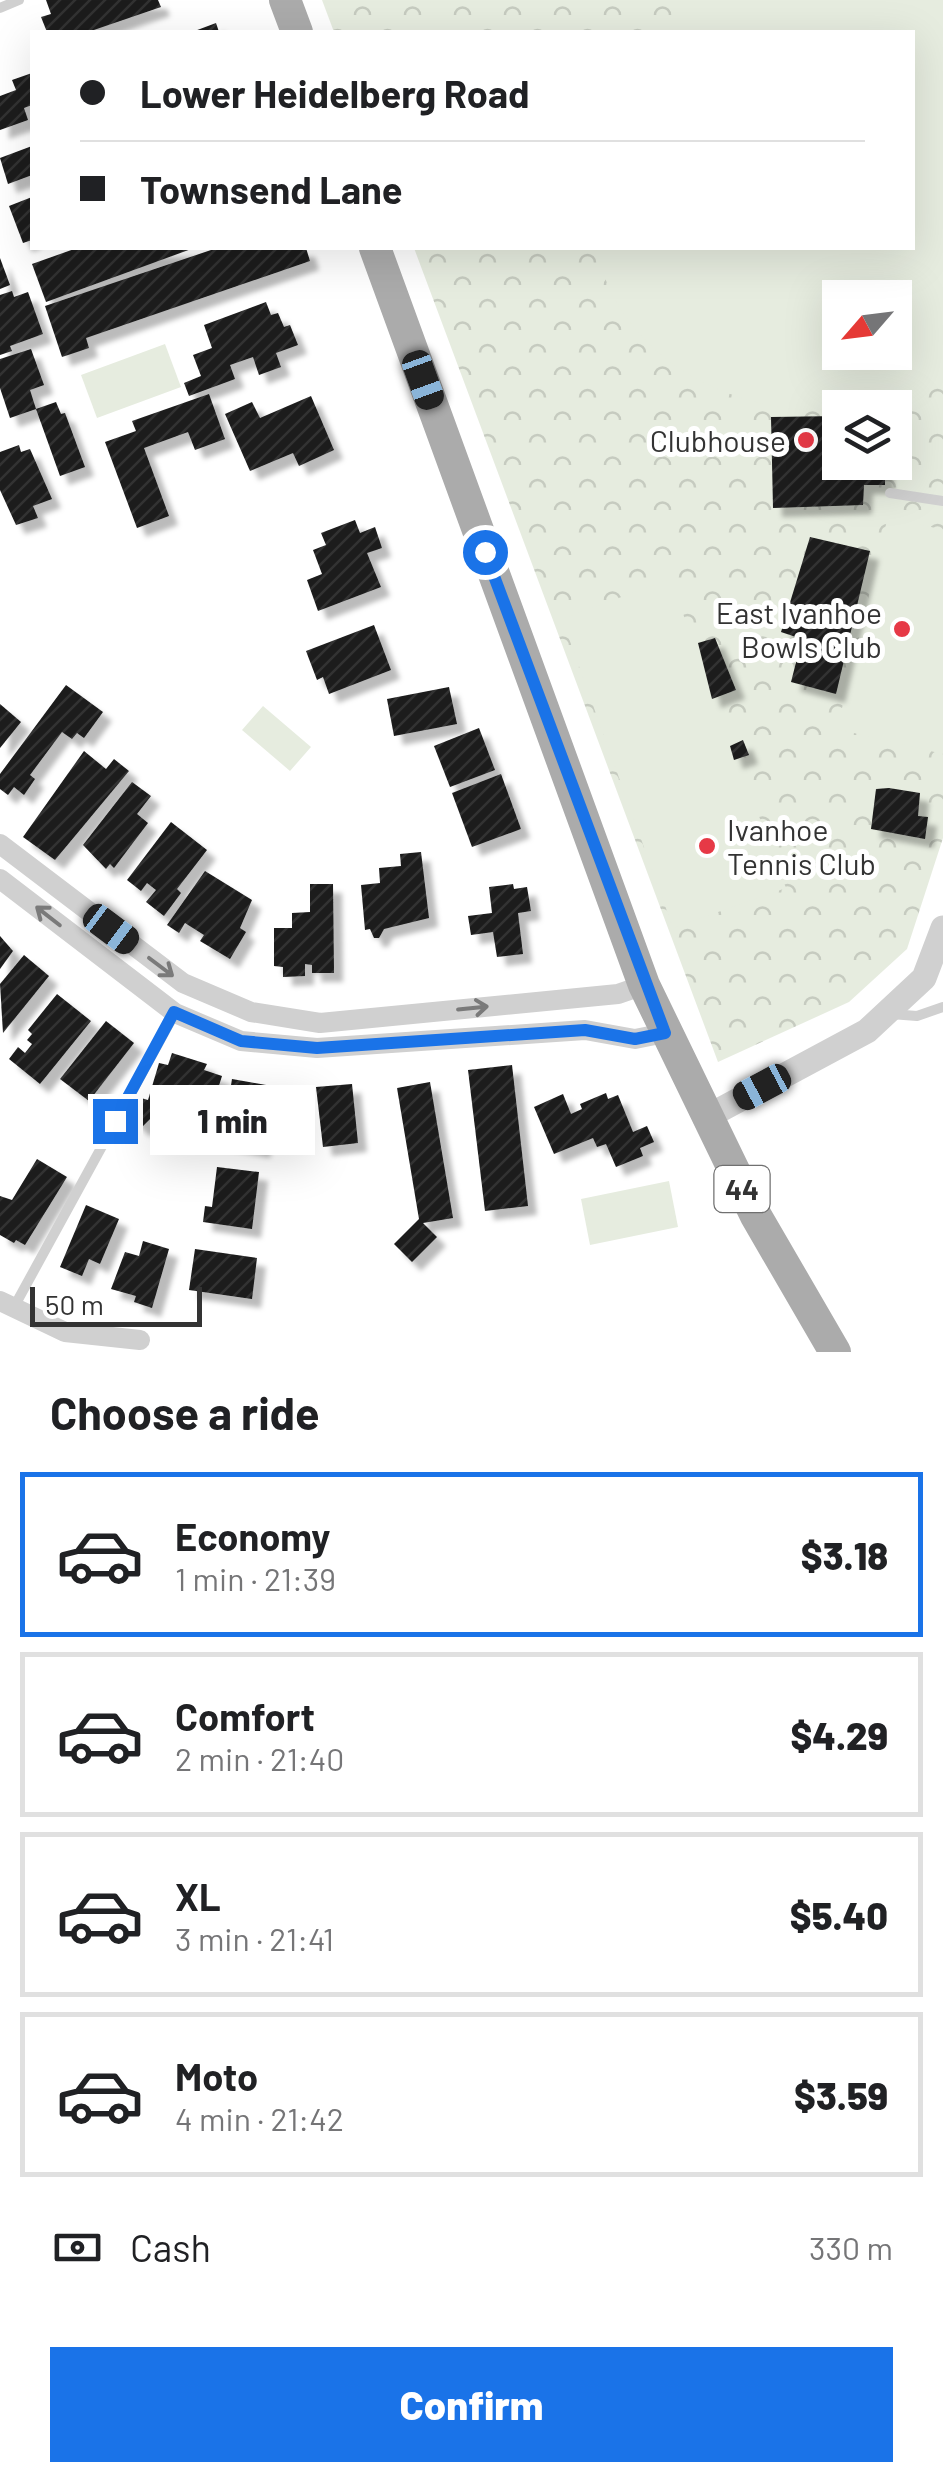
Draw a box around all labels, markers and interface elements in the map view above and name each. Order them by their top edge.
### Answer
text: Lower Heidelberg Road [140,70,530,116]
text: Townsend Lane [140,166,403,212]
north arrow [822,280,912,370]
map controls [822,280,912,480]
car [399,347,447,413]
button: layers [822,390,912,480]
place label: Clubhouse [650,422,786,458]
marker: Clubhouse [795,429,817,451]
route start [463,530,508,575]
place label: East Ivanhoe Bowls Club [716,594,882,664]
marker: East Ivanhoe Bowls Club [891,618,913,640]
place label: Ivanhoe Tennis Club [727,811,876,881]
marker: Ivanhoe Tennis Club [696,835,718,857]
car [78,899,144,959]
one-way arrow [36,905,62,927]
one-way arrow [147,956,174,977]
one-way arrow [456,998,489,1017]
car [728,1060,796,1114]
callout: 1 min [150,1086,315,1156]
route end [93,1099,138,1144]
text: 1 min [197,1101,268,1139]
road number: 44 [714,1166,770,1212]
scale bar [30,1282,202,1326]
text: 50 m [45,1287,104,1321]
text: Choose a ride [50,1385,320,1439]
icon: car [55,1510,145,1600]
text: Economy [175,1513,330,1559]
text: $3.18 [801,1532,888,1578]
text: 1 min · 21:39 [175,1559,336,1597]
icon: car [55,1690,145,1780]
text: Comfort [175,1693,315,1739]
text: $4.29 [790,1712,888,1758]
text: 2 min · 21:40 [175,1739,344,1777]
icon: car [55,1870,145,1960]
text: XL [175,1873,221,1919]
text: $5.40 [790,1892,888,1938]
text: 3 min · 21:41 [175,1919,334,1957]
icon: car [55,2050,145,2140]
text: Moto [175,2053,258,2099]
text: $3.59 [794,2072,888,2118]
text: 4 min · 21:42 [175,2099,344,2137]
icon: cash [50,2220,105,2275]
text: Cash [130,2224,211,2270]
text: 330 m [809,2228,893,2266]
button: Confirm [50,2347,893,2462]

